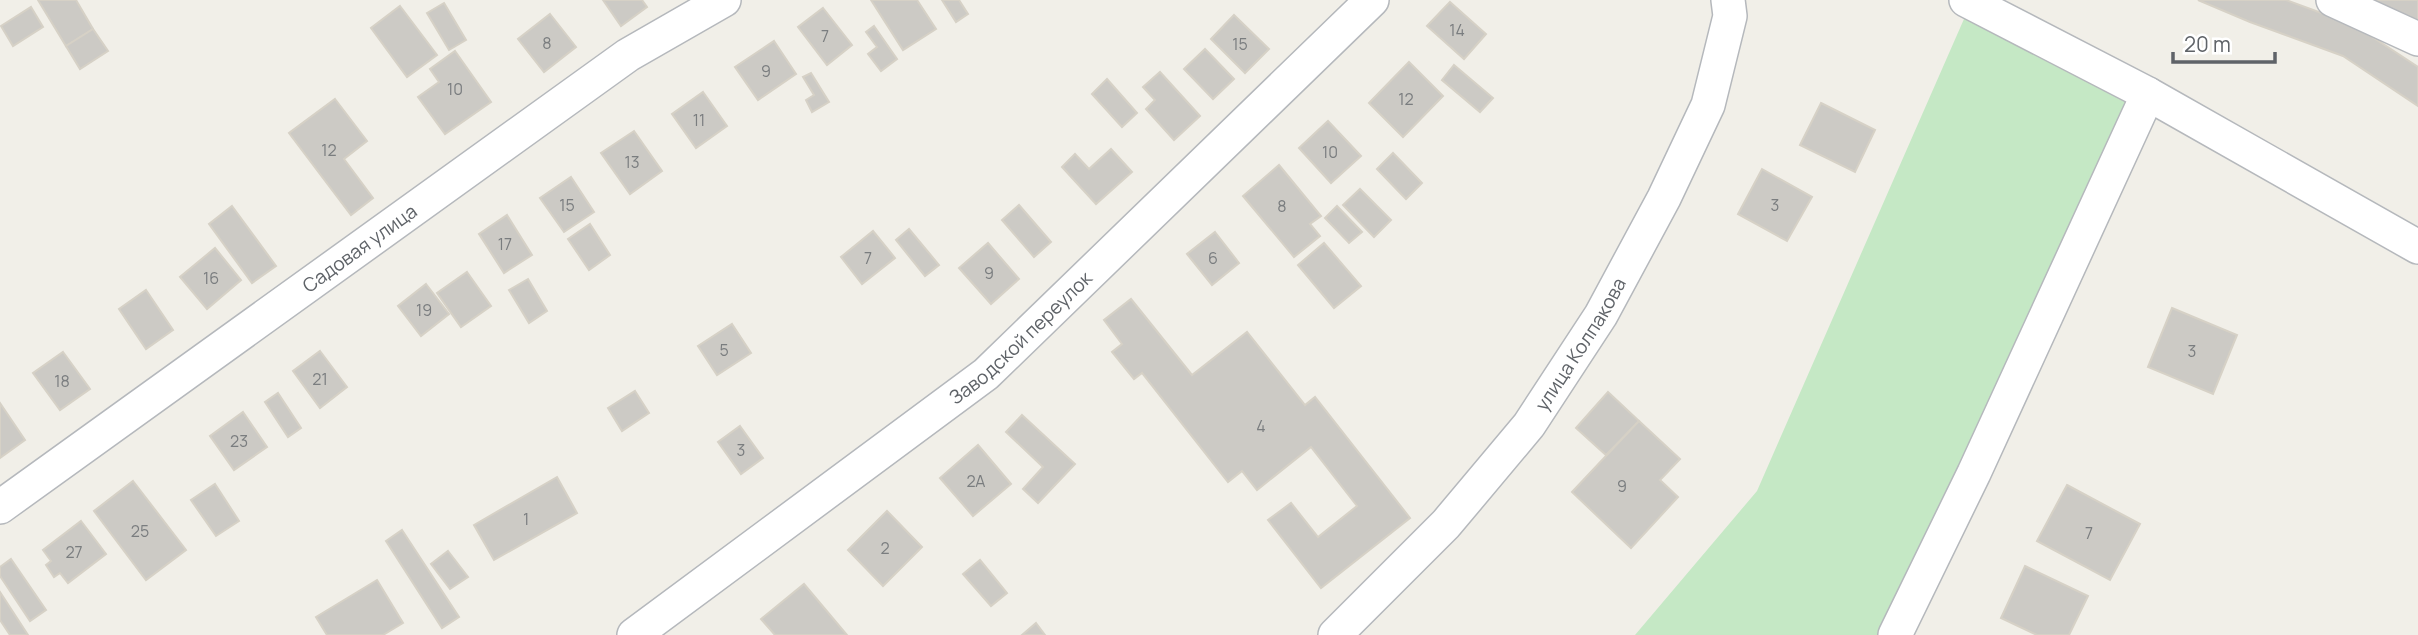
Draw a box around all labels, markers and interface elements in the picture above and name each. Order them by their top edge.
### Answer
house number: 14 [1449,19,1465,41]
scale bar [2173,21,2274,65]
house number: 7 [821,25,829,47]
text: 20 m [2184,30,2231,58]
house number: 8 [542,32,552,54]
house number: 15 [1232,33,1248,55]
house number: 9 [761,60,771,82]
house number: 10 [447,78,463,100]
house number: 12 [1398,88,1414,110]
house number: 11 [693,109,705,131]
house number: 12 [321,139,337,161]
house number: 10 [1322,141,1338,163]
house number: 13 [624,151,640,173]
house number: 15 [559,194,575,216]
house number: 3 [1771,194,1779,216]
house number: 8 [1277,195,1287,217]
street label: Садовая улица [297,198,422,298]
house number: 17 [498,233,512,255]
house number: 7 [864,247,872,269]
house number: 6 [1208,247,1218,269]
house number: 9 [984,262,994,284]
street label: Заводской переулок [944,265,1098,410]
house number: 16 [203,267,219,289]
street label: улица Колпакова [1529,273,1632,416]
house number: 19 [416,299,432,321]
house number: 5 [719,339,729,361]
house number: 3 [2188,340,2196,362]
house number: 21 [312,368,328,390]
house number: 18 [54,370,70,392]
house number: 4 [1256,415,1266,437]
house number: 23 [230,430,248,452]
house number: 3 [737,439,745,461]
house number: 2А [967,470,985,492]
house number: 9 [1617,475,1627,497]
house number: 1 [523,508,529,530]
house number: 25 [131,520,149,542]
house number: 7 [2085,522,2093,544]
house number: 2 [880,537,890,559]
house number: 27 [65,541,83,563]

